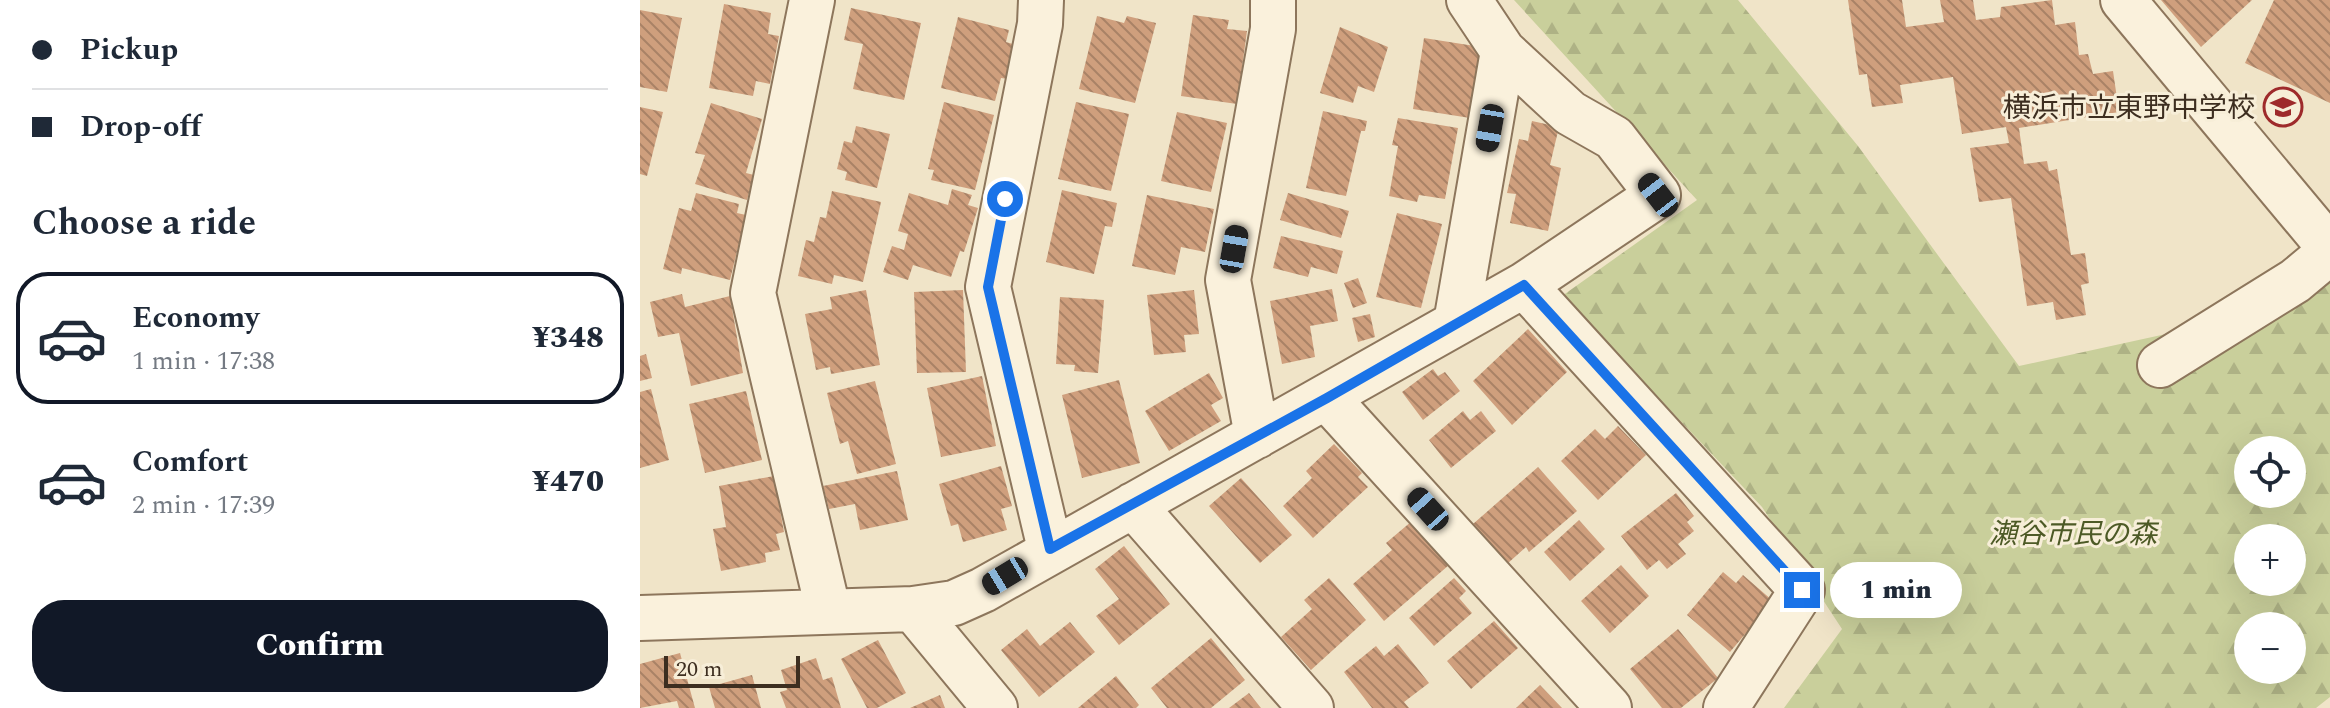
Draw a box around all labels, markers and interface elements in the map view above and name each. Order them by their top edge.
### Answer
text: Pickup [80,27,178,73]
school or university icon: 横浜市立東野中学校 [2262,86,2304,128]
place label: 横浜市立東野中学校 [2003,87,2255,130]
car [1474,102,1506,154]
text: Drop-off [80,104,201,150]
car [1634,169,1682,221]
route start [987,181,1023,217]
text: Choose a ride [32,196,256,251]
car [1218,223,1250,275]
text: Economy [132,295,259,341]
icon: car [36,302,108,374]
text: ¥348 [532,315,604,361]
text: 1 min · 17:38 [132,341,275,381]
map controls [2234,436,2306,684]
button: locate [2234,436,2306,508]
text: Comfort [132,439,248,485]
icon: car [36,446,108,518]
text: ¥470 [532,459,604,505]
car [1403,483,1453,535]
text: 2 min · 17:39 [132,485,275,525]
park label: 瀬谷市民の森 [1989,513,2160,556]
button: + [2234,524,2306,596]
car [978,553,1032,599]
callout: 1 min [1830,562,1962,618]
text: 1 min [1860,570,1932,610]
route end [1784,572,1820,608]
button: Confirm [32,600,608,692]
button: − [2234,612,2306,684]
scale bar [664,652,800,688]
text: 20 m [676,653,722,686]

